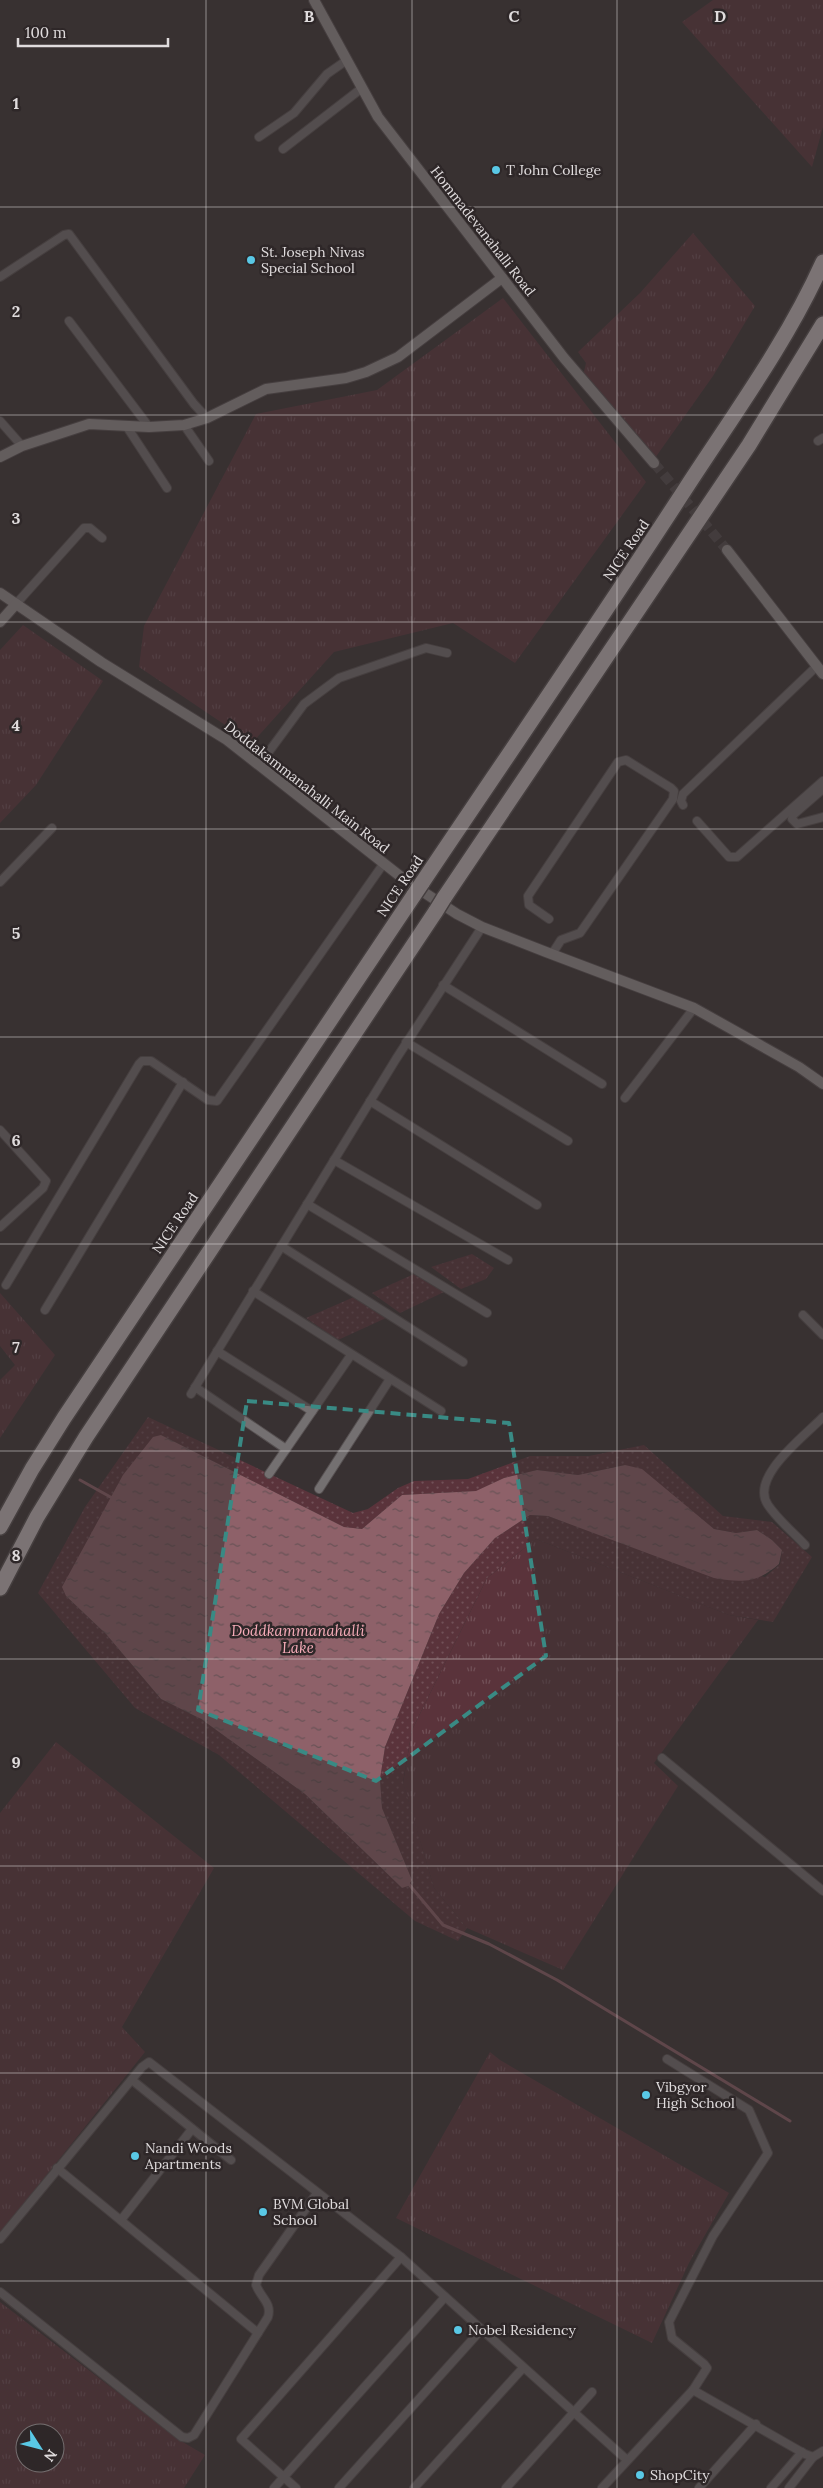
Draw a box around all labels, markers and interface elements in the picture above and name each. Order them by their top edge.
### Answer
text: B [304,6,315,26]
text: C [508,6,520,26]
text: D [714,6,726,26]
scale bar [18,15,168,47]
text: 100 m [25,23,66,42]
text: 1 [13,93,19,113]
place label: T John College [506,161,601,179]
street label: Hommadevanahalli Road [427,162,539,300]
marker: T John College [490,164,502,176]
place label: St. Joseph Nivas Special School [261,243,365,277]
marker: St. Joseph Nivas Special School [245,254,257,266]
text: 2 [12,301,20,321]
text: 3 [12,508,21,528]
street label: NICE Road [599,516,653,584]
text: 4 [12,715,21,735]
street label: Doddakammanahalli Main Road [221,717,393,857]
street label: NICE Road [373,852,427,920]
text: 5 [12,923,21,943]
text: 6 [11,1130,21,1150]
street label: NICE Road [148,1189,202,1257]
text: 7 [12,1337,20,1357]
text: 8 [11,1545,21,1565]
water label: Doddkammanahalli Lake [231,1621,365,1657]
text: 9 [11,1752,21,1772]
place label: Vibgyor High School [655,2078,735,2112]
marker: Vibgyor High School [640,2089,652,2101]
place label: Nandi Woods Apartments [144,2139,232,2173]
marker: Nandi Woods Apartments [129,2150,141,2162]
place label: BVM Global School [273,2195,349,2229]
marker: BVM Global School [257,2206,269,2218]
place label: Nobel Residency [468,2321,576,2339]
marker: Nobel Residency [452,2324,464,2336]
north arrow [15,2423,65,2473]
text: N [40,2446,61,2465]
place label: ShopCity [650,2466,710,2484]
marker: ShopCity [634,2469,646,2481]

